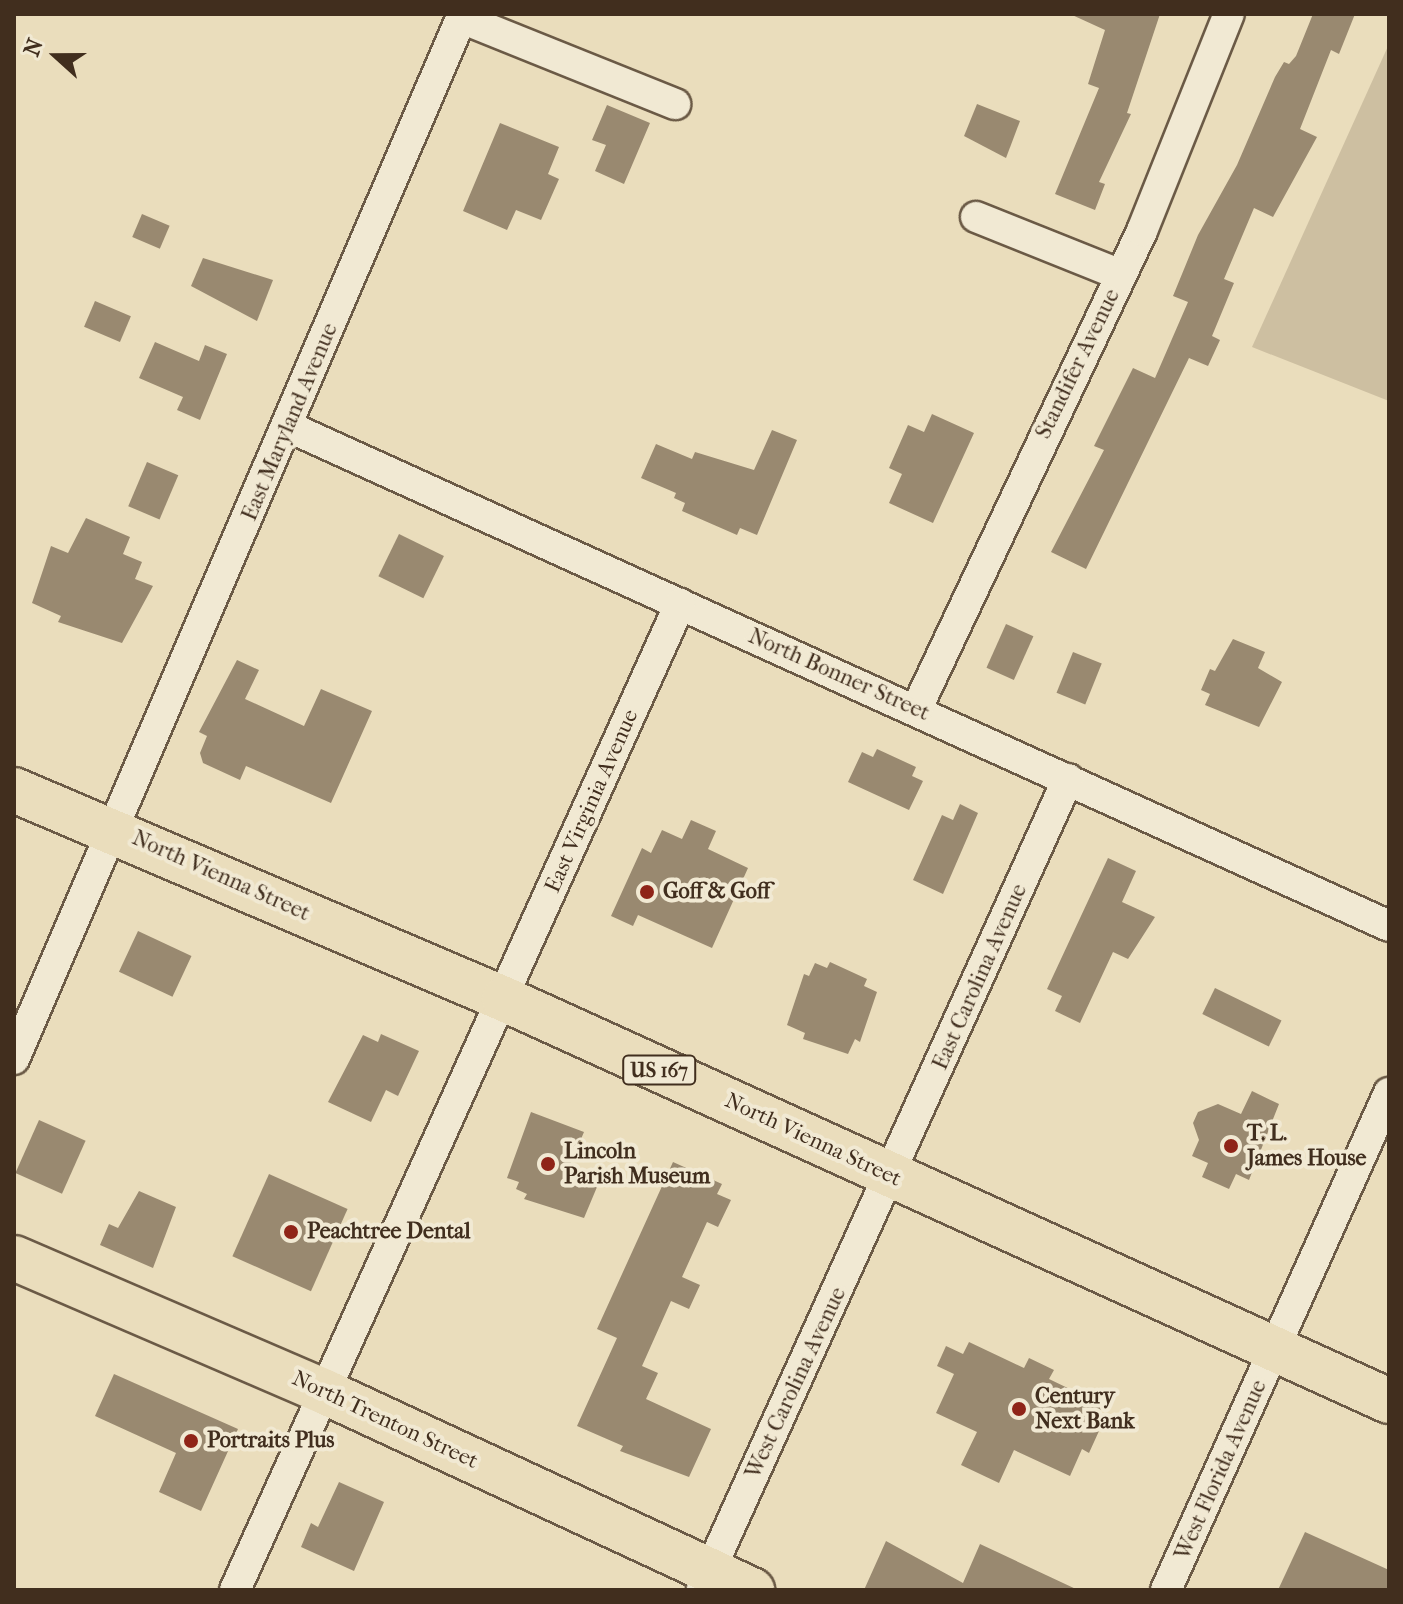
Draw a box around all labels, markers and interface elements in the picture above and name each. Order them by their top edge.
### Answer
north arrow [16,16,96,96]
text: N [18,35,49,60]
street label: Standifer Avenue [1030,285,1126,443]
street label: East Maryland Avenue [236,319,344,525]
street label: North Bonner Street [744,623,934,727]
street label: East Virginia Avenue [540,705,644,897]
street label: North Vienna Street [128,825,314,927]
place label: Goff & Goff [663,879,770,905]
street label: East Carolina Avenue [927,880,1033,1074]
marker: Goff & Goff [638,883,656,901]
road number: US 167 [621,1054,697,1086]
street label: North Vienna Street [721,1088,905,1192]
place label: T. L. James House [1247,1120,1366,1172]
marker: T. L. James House [1222,1137,1240,1155]
place label: Lincoln Parish Museum [564,1138,710,1190]
marker: Lincoln Parish Museum [539,1155,557,1173]
place label: Peachtree Dental [307,1219,471,1245]
marker: Peachtree Dental [282,1223,300,1241]
street label: West Carolina Avenue [740,1283,852,1483]
street label: North Trenton Street [288,1365,482,1475]
street label: West Florida Avenue [1169,1376,1273,1564]
place label: Century Next Bank [1035,1383,1135,1434]
marker: Century Next Bank [1010,1400,1028,1418]
place label: Portraits Plus [207,1428,334,1454]
marker: Portraits Plus [182,1432,200,1450]

